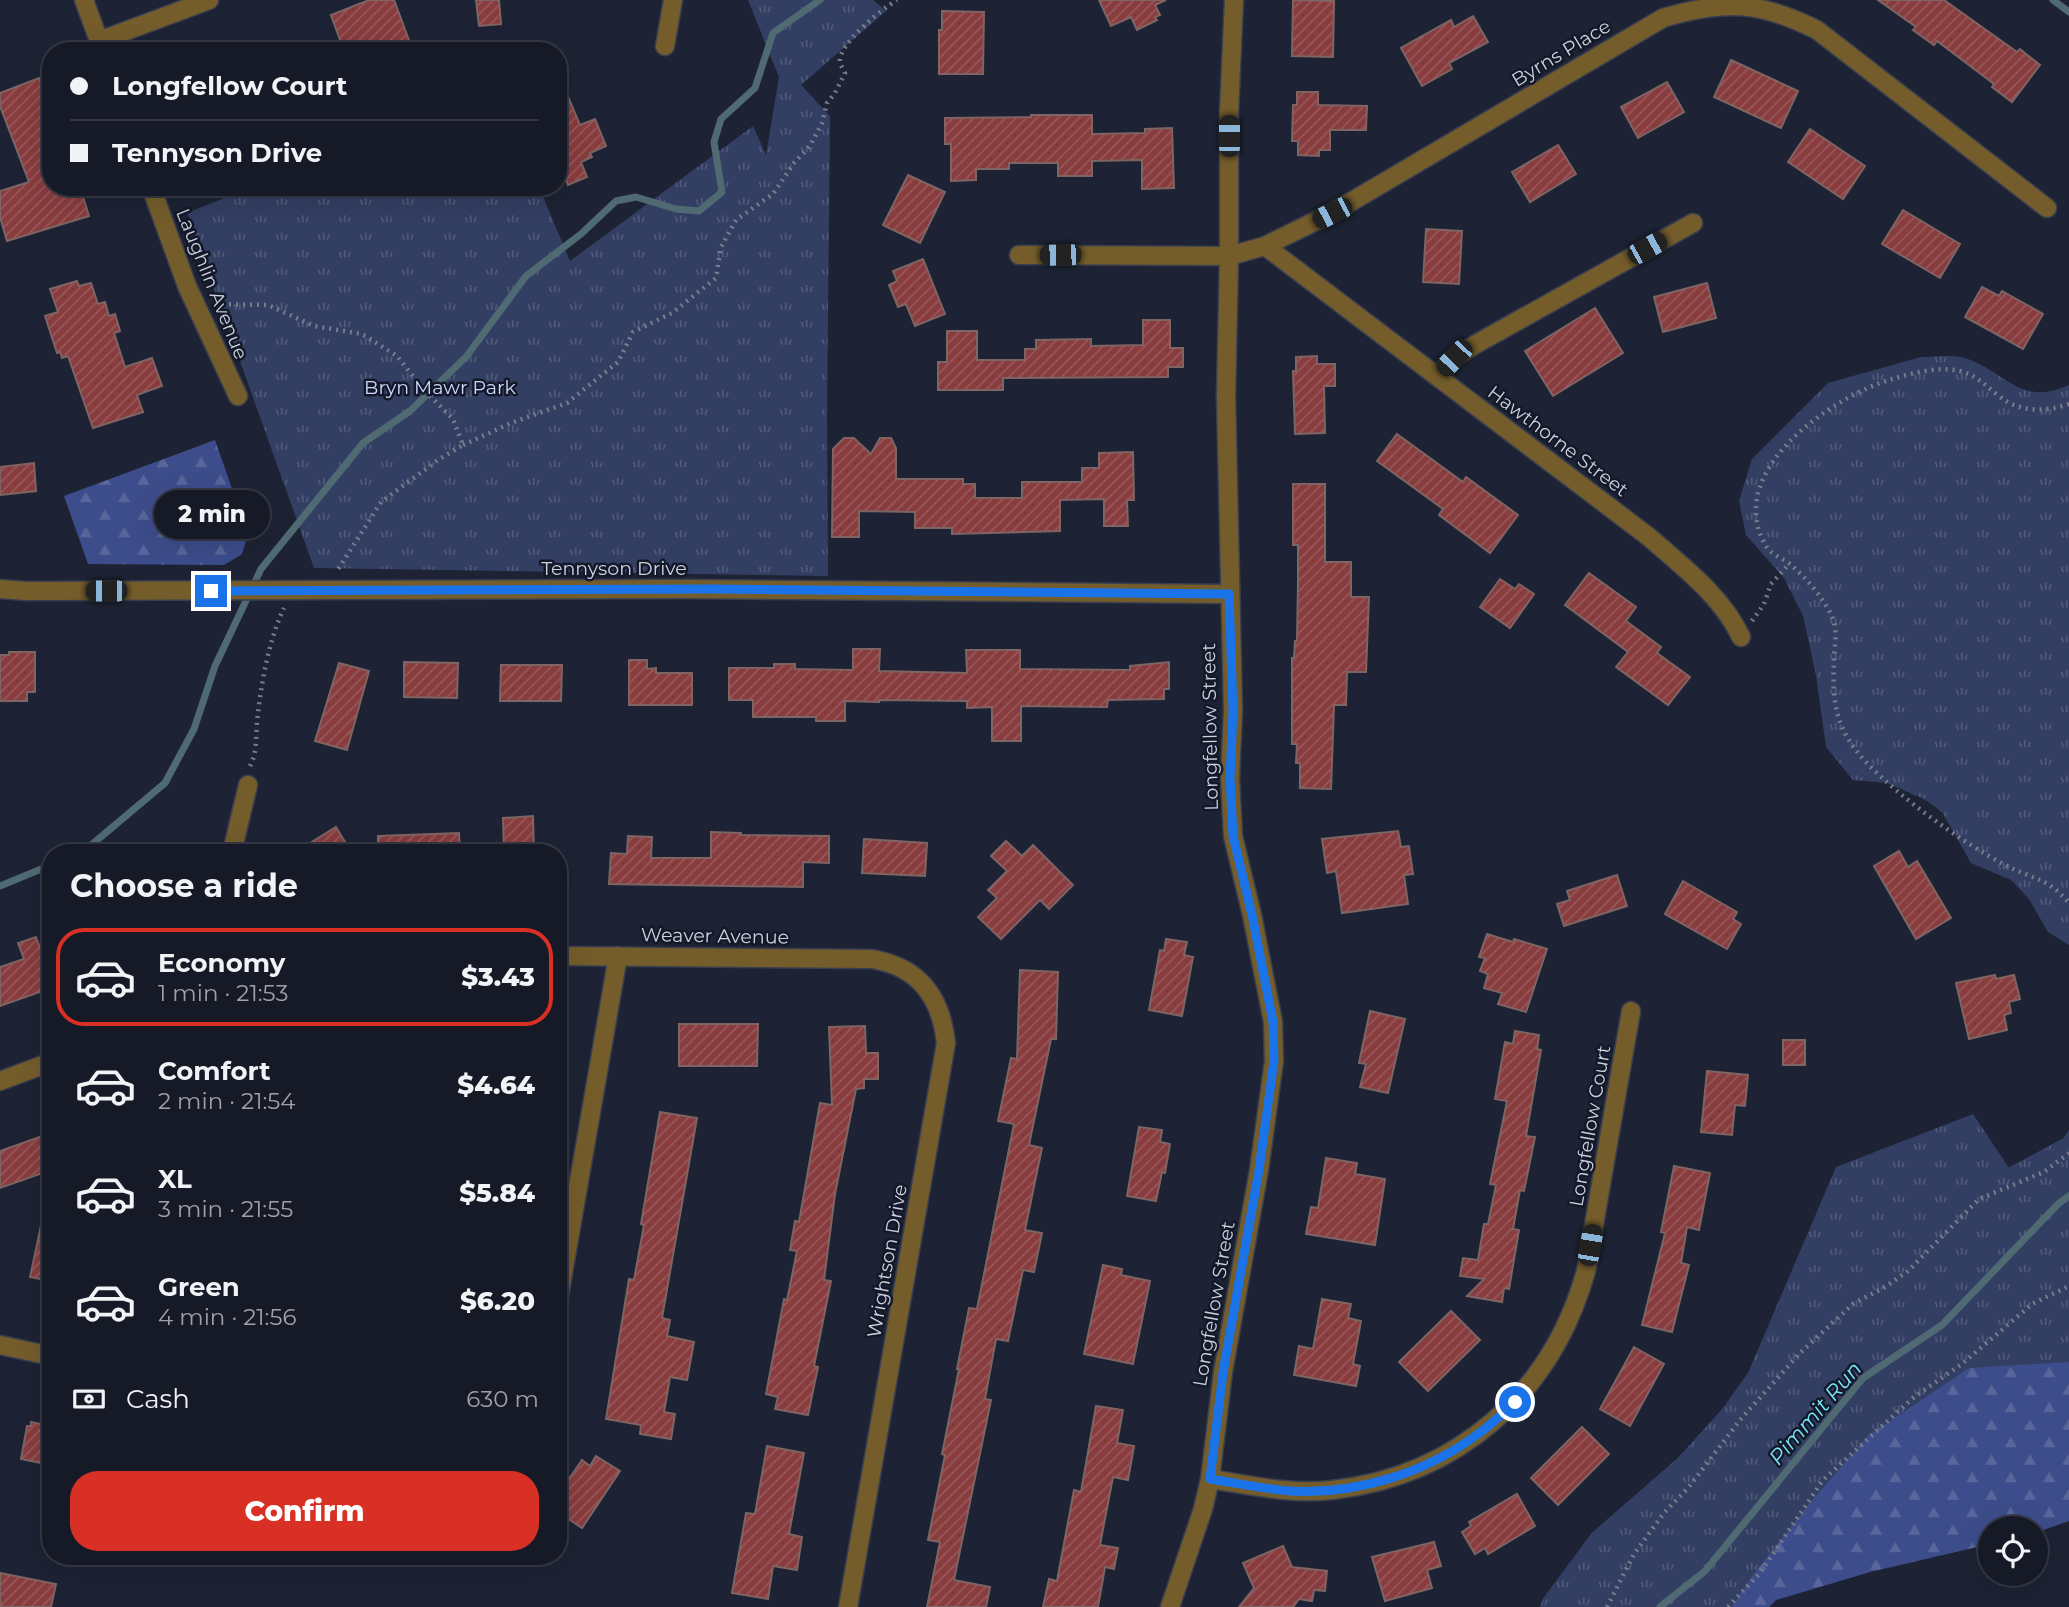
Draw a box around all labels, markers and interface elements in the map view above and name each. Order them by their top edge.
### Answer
street label: Byrns Place [1507,15,1615,91]
text: Longfellow Court [112,70,347,102]
car [1219,115,1240,157]
text: Tennyson Drive [112,137,322,169]
car [1309,194,1356,232]
street label: Laughlin Avenue [171,205,253,363]
car [1624,229,1671,267]
car [1039,244,1082,266]
car [1432,336,1477,380]
park label: Bryn Mawr Park [364,376,517,399]
street label: Hawthorne Street [1483,381,1633,502]
callout: 2 min [153,490,269,538]
text: 2 min [178,500,246,528]
street label: Tennyson Drive [541,557,687,580]
route end [195,575,227,607]
car [86,581,128,602]
street label: Longfellow Street [1197,643,1223,811]
text: Choose a ride [70,866,298,905]
street label: Weaver Avenue [641,923,789,949]
icon: car [74,946,137,1009]
text: Economy [158,947,285,979]
text: $3.43 [461,961,535,993]
text: 1 min · 21:53 [158,979,288,1007]
street label: Longfellow Court [1564,1043,1616,1208]
icon: car [74,1054,137,1117]
text: Comfort [158,1055,270,1087]
text: $4.64 [457,1069,535,1101]
text: 2 min · 21:54 [158,1087,296,1115]
icon: car [74,1162,137,1225]
text: XL [158,1163,192,1195]
text: $5.84 [459,1177,535,1209]
street label: Wrightson Drive [862,1182,912,1340]
text: 3 min · 21:55 [158,1195,293,1223]
street label: Longfellow Street [1188,1219,1240,1388]
car [1577,1222,1604,1268]
icon: car [74,1270,137,1333]
text: Green [158,1271,240,1303]
text: $6.20 [460,1285,535,1317]
text: 4 min · 21:56 [158,1303,296,1331]
water label: Pimmit Run [1763,1356,1867,1470]
icon: cash [70,1380,108,1418]
text: Cash [126,1383,190,1415]
text: 630 m [466,1385,539,1413]
route start [1499,1386,1531,1418]
button: Confirm [70,1471,539,1551]
map controls [1978,1516,2048,1586]
button: locate [1978,1516,2048,1586]

